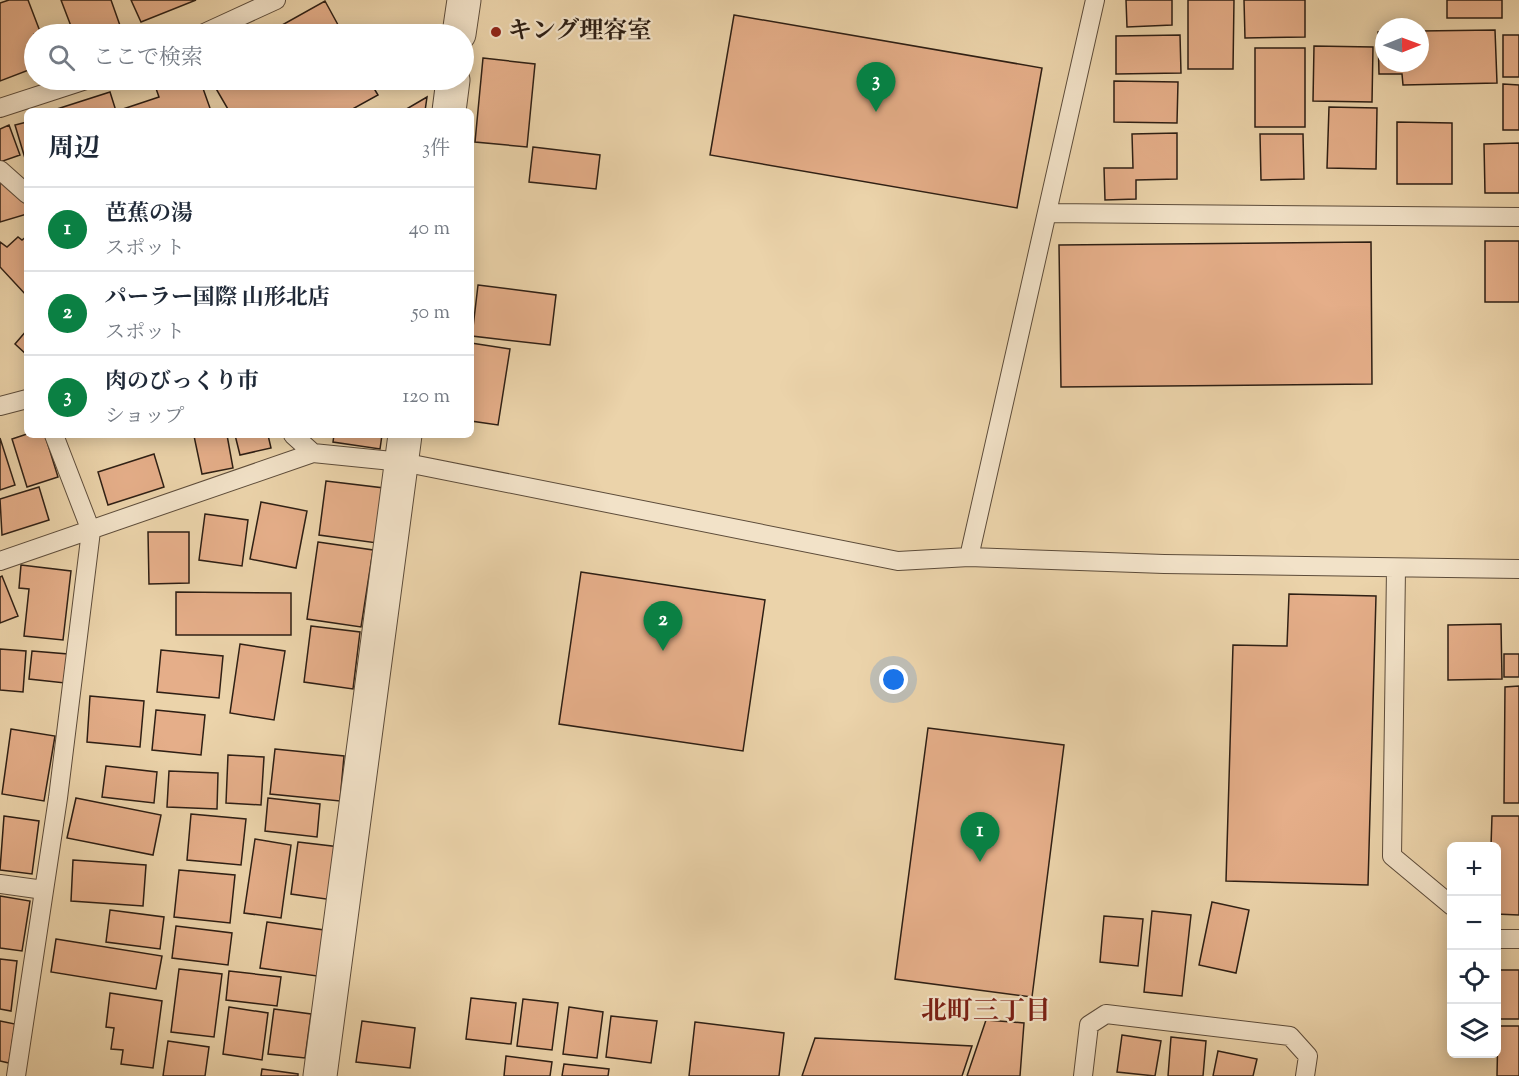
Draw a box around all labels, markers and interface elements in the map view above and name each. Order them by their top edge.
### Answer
place label: キング理容室 [508,15,651,49]
north arrow [1375,18,1429,72]
search box [24,24,474,90]
marker: キング理容室 [489,25,503,39]
icon: search [45,41,78,74]
text: ここで検索 [93,43,203,75]
pin: 3 [856,63,896,112]
text: 周辺 [48,131,100,168]
text: 3件 [422,135,450,164]
text: 芭蕉の湯 [105,199,193,231]
text: 1 [64,215,71,244]
text: 40 m [409,215,450,244]
text: スポット [105,235,185,264]
text: パーラー国際 山形北店 [105,283,330,315]
text: 2 [63,299,72,328]
text: 50 m [412,299,450,328]
text: スポット [105,319,185,348]
text: 肉のびっくり市 [105,367,259,399]
text: 3 [63,383,72,412]
text: 120 m [402,383,450,412]
text: ショップ [105,403,185,432]
pin: 2 [644,602,682,651]
your location [879,665,908,694]
pin: 1 [960,812,1000,862]
map controls [1447,842,1501,1058]
button: + [1447,842,1501,896]
button: − [1447,896,1501,950]
button: locate [1447,950,1501,1004]
district label: 北町三丁目 [921,994,1051,1031]
button: layers [1447,1004,1501,1058]

